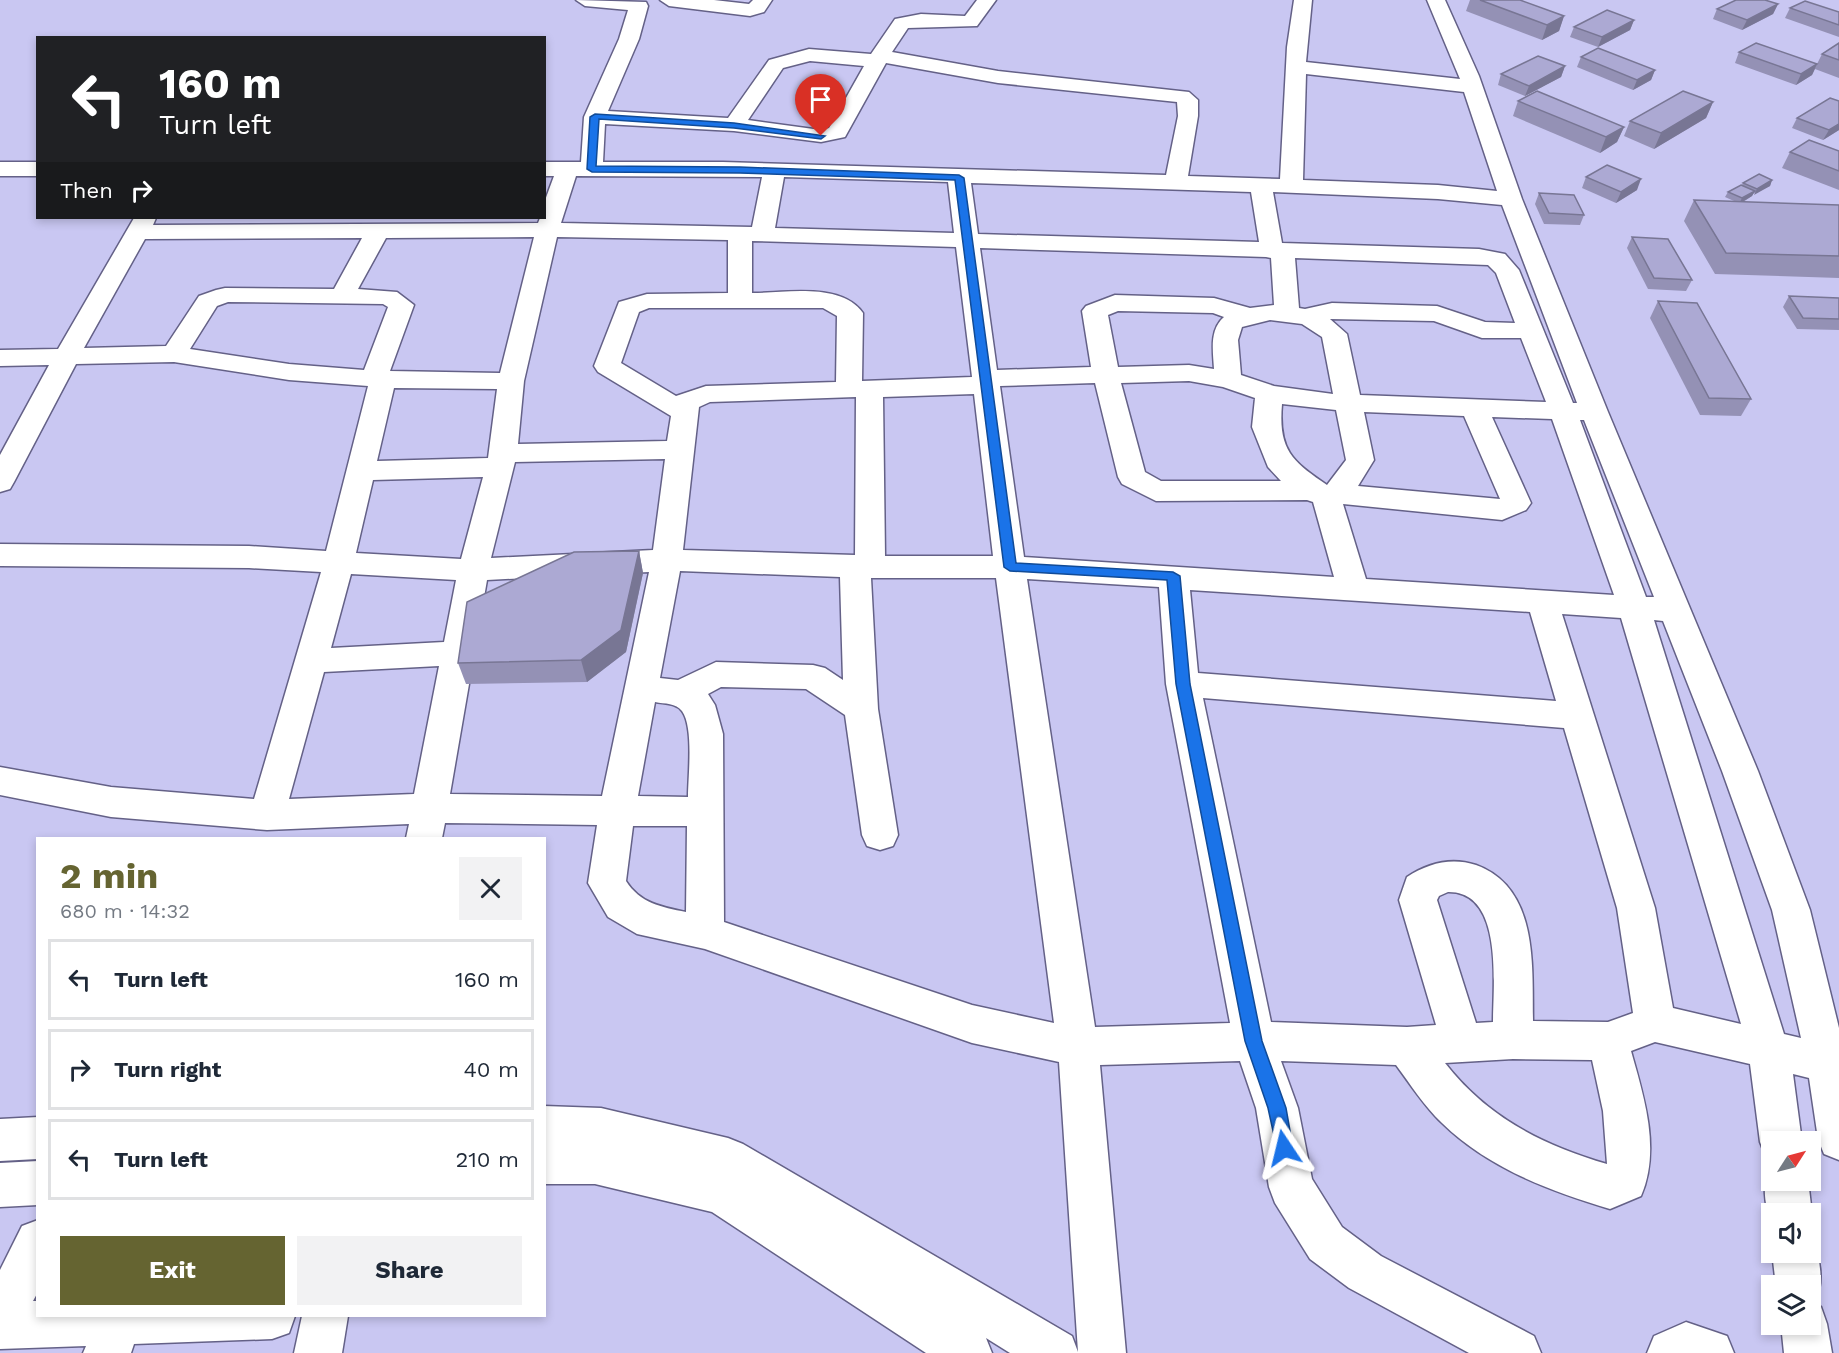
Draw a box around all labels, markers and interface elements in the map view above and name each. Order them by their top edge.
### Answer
text: 160 m [159,59,282,108]
icon: left [60,60,138,138]
pin [795,74,846,136]
icon: arrive [804,83,837,116]
text: Turn left [159,109,271,141]
icon: right [125,174,158,207]
text: Then [60,178,113,203]
text: 2 min [60,855,158,897]
button: close [459,857,522,920]
text: 680 m · 14:32 [60,899,190,923]
icon: left [63,963,96,996]
text: Turn left [114,967,208,992]
text: 160 m [455,967,519,992]
icon: right [63,1053,96,1086]
text: Turn right [114,1057,221,1082]
text: 40 m [463,1057,519,1082]
position arrow [1252,1116,1316,1180]
north arrow [1761,1131,1821,1191]
map controls [1761,1131,1821,1335]
icon: left [63,1143,96,1176]
text: Turn left [114,1147,208,1172]
text: 210 m [455,1147,519,1172]
button: sound [1761,1203,1821,1263]
button: Exit [60,1236,285,1305]
button: Share [297,1236,522,1305]
button: layers [1761,1275,1821,1335]

